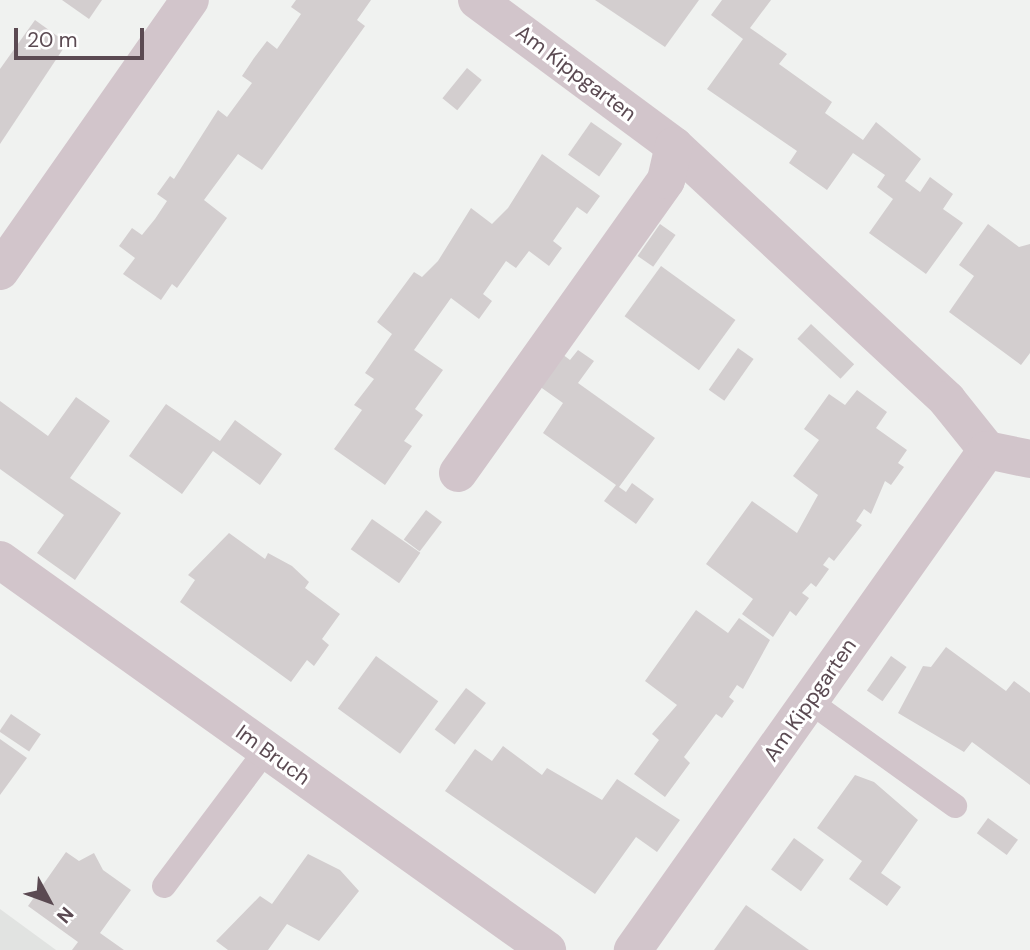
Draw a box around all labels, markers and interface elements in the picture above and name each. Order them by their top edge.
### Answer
scale bar [18,14,147,58]
street label: Am Kippgarten [511,20,641,126]
text: 20 m [27,26,78,54]
street label: Am Kippgarten [758,634,862,766]
street label: Im Bruch [231,720,315,790]
north arrow [14,866,84,936]
text: N [51,902,79,929]

